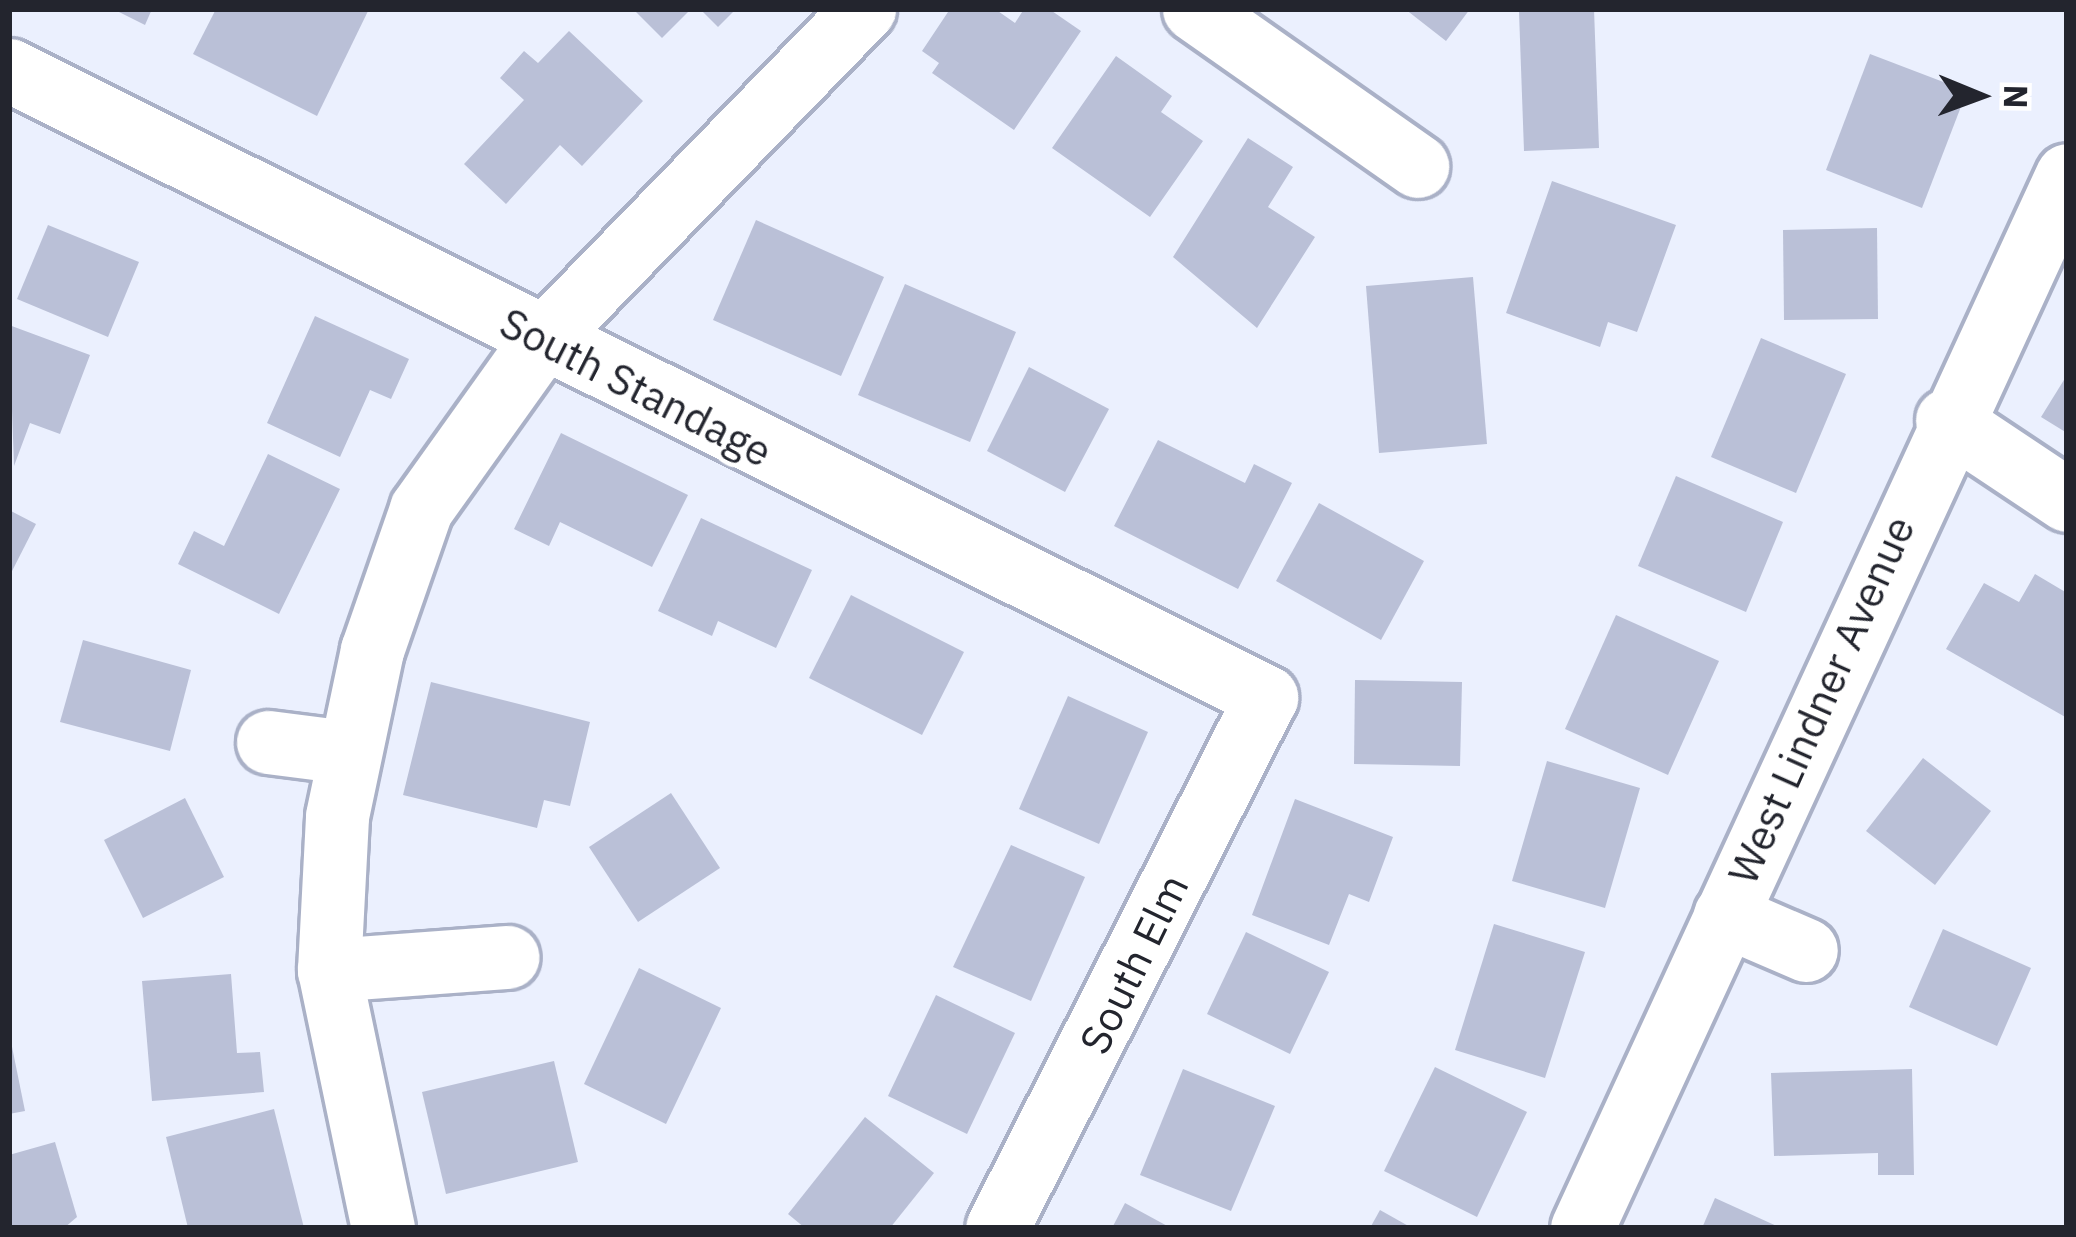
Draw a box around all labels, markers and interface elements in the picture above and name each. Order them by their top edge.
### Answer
north arrow [1920,36,2040,156]
text: N [1995,84,2038,109]
street label: South Standage [492,297,780,477]
street label: West Lindner Avenue [1717,508,1925,892]
street label: South Elm [1069,866,1199,1062]

